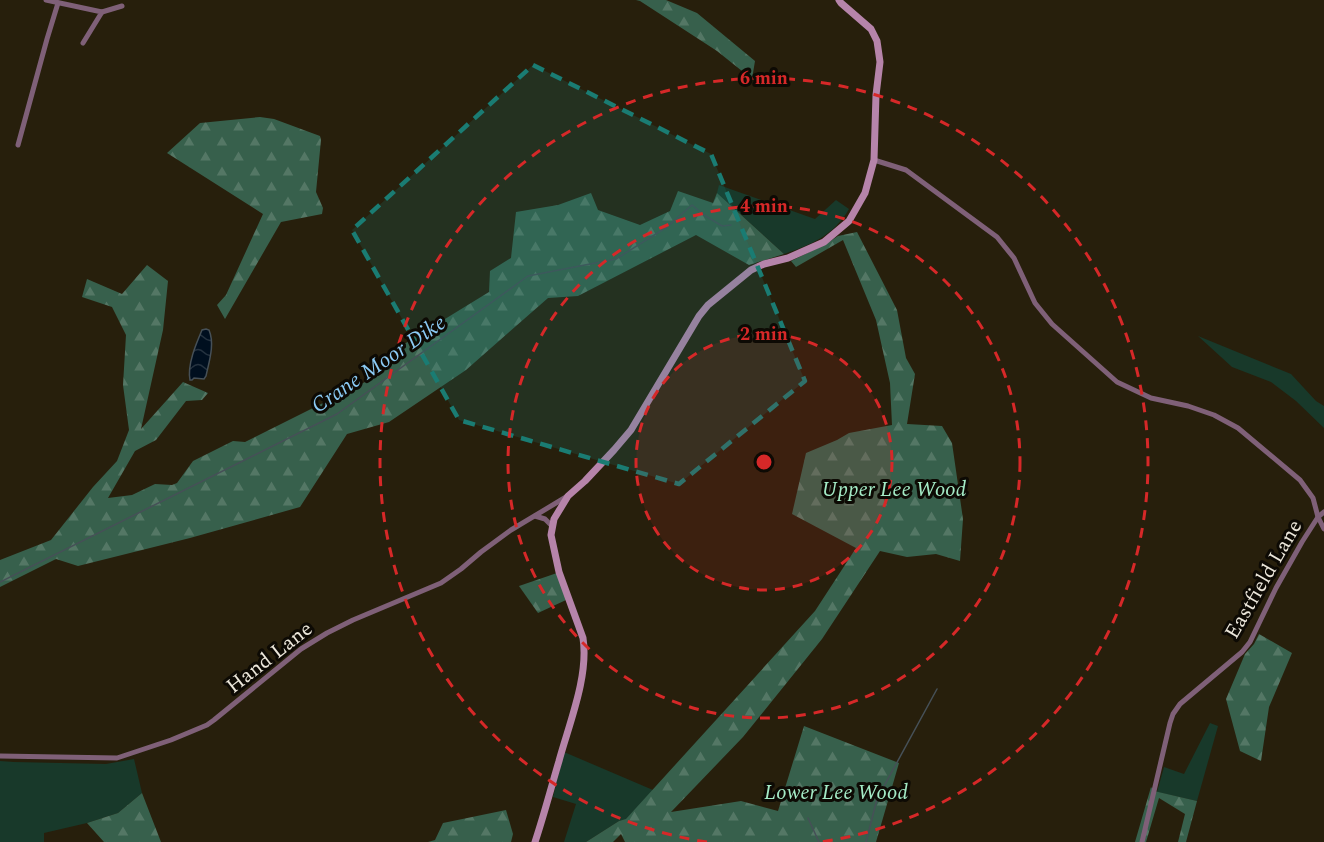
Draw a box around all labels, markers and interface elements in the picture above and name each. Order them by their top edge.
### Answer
text: 6 min [740,65,788,92]
text: 4 min [740,193,788,220]
water label: Crane Moor Dike [305,307,453,422]
text: 2 min [740,321,788,348]
centre of rings [754,452,774,472]
park label: Upper Lee Wood [822,474,967,506]
street label: Eastfield Lane [1217,514,1311,645]
street label: Hand Lane [219,614,320,702]
park label: Lower Lee Wood [764,777,908,809]

